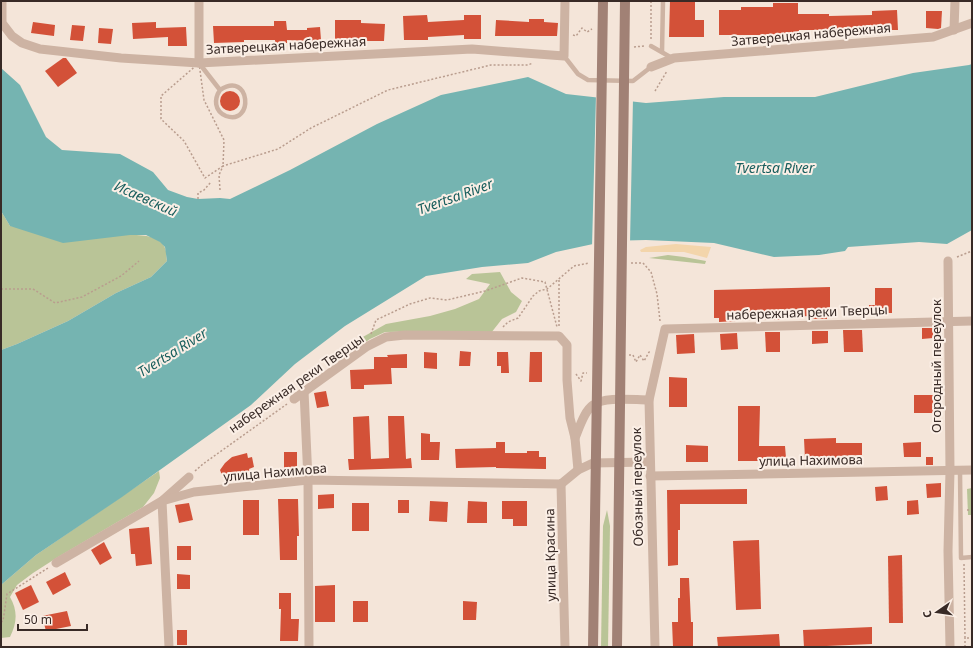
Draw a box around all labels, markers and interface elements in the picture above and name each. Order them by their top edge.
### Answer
street label: Затверецкая набережная [730,18,892,50]
street label: Затверецкая набережная [205,32,367,58]
water label: Tvertsa River [736,158,815,177]
water label: Tvertsa River [415,173,496,218]
water label: Исаевский [112,176,180,220]
street label: Огородный переулок [927,299,945,433]
street label: набережная реки Тверцы [726,300,888,324]
water label: Tvertsa River [134,323,211,381]
street label: набережная реки Тверцы [225,329,367,437]
street label: Обозный переулок [627,427,647,547]
street label: улица Нахимова [759,450,863,470]
street label: улица Нахимова [222,459,328,485]
street label: улица Красина [540,508,560,602]
north arrow [917,592,957,632]
scale bar [18,606,87,632]
text: С [919,609,935,620]
text: 50 m [24,611,52,628]

